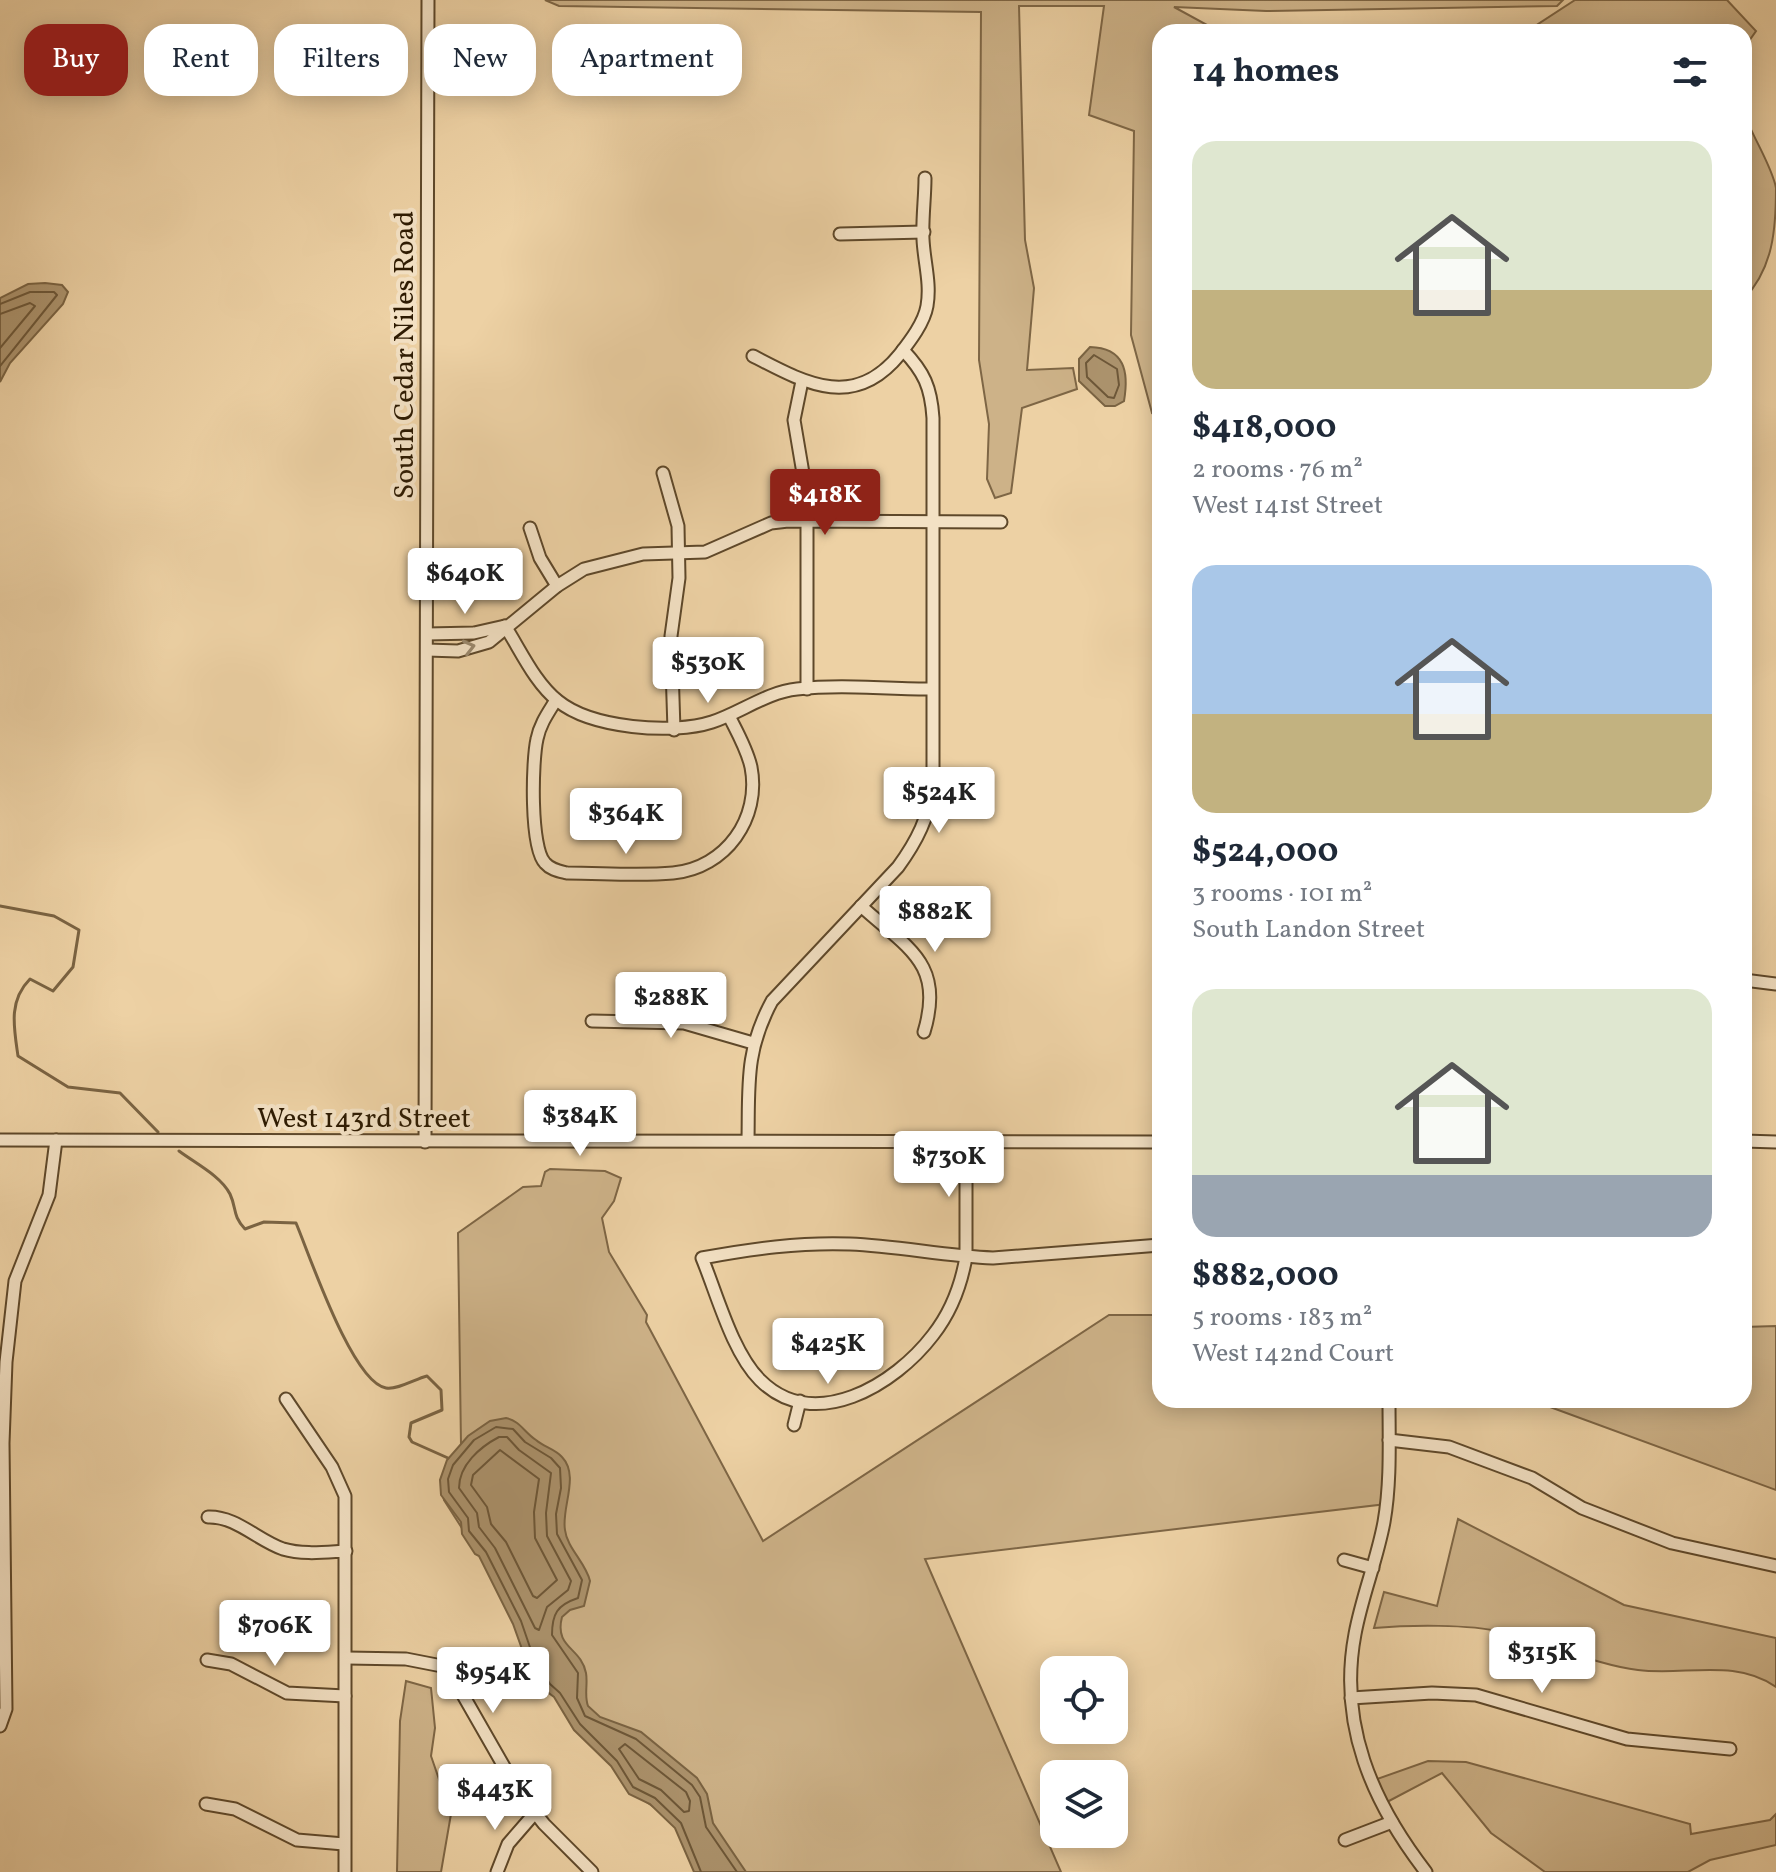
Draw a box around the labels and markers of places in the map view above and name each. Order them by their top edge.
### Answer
pin: $418K [769,469,881,537]
pin: $640K [409,548,521,616]
pin: $530K [652,637,764,705]
pin: $524K [883,767,995,835]
pin: $364K [570,788,682,856]
pin: $882K [879,886,991,954]
pin: $288K [615,972,727,1040]
pin: $384K [524,1090,636,1158]
pin: $730K [893,1131,1005,1199]
pin: $425K [772,1318,884,1386]
pin: $706K [219,1600,331,1668]
pin: $315K [1486,1627,1598,1695]
pin: $954K [437,1647,549,1715]
pin: $443K [439,1764,551,1832]

